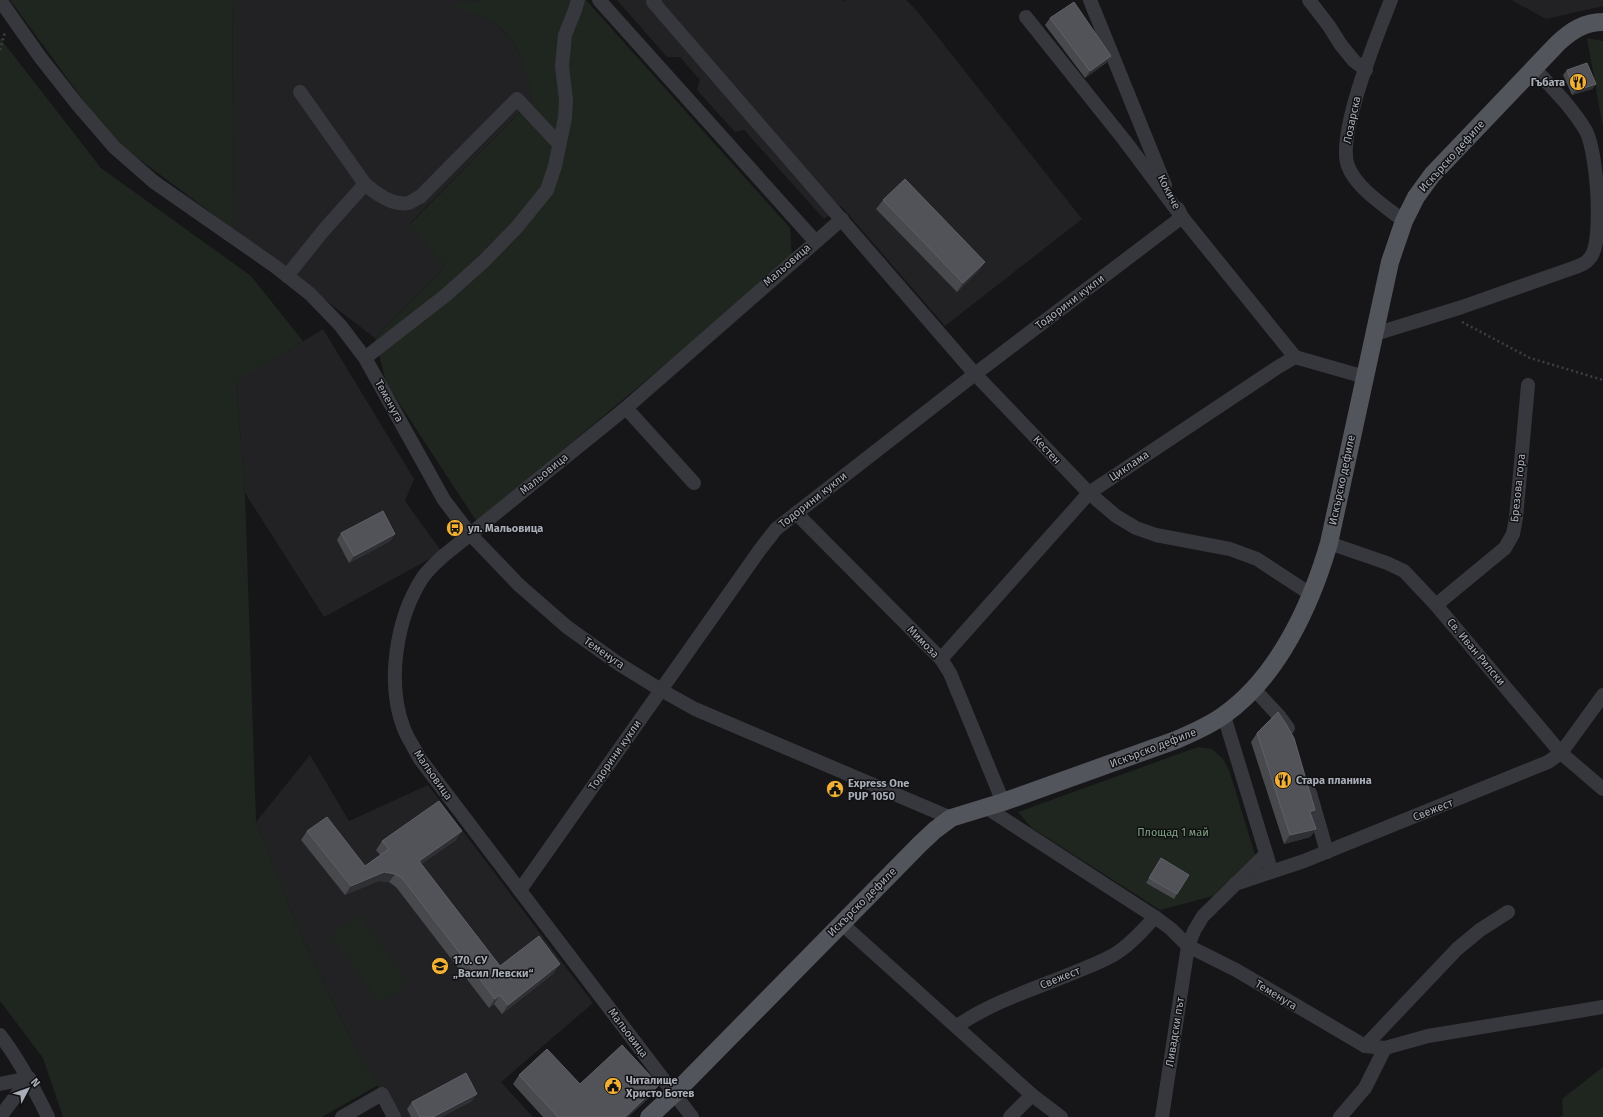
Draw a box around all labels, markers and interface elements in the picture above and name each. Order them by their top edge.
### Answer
restaurant icon: Гъбата [1568,72,1588,92]
place label: Гъбата [1531,76,1565,89]
street label: Лозарска [1341,95,1363,145]
street label: Искърско дефиле [1416,118,1488,194]
street label: Кокиче [1155,173,1183,211]
street label: Мальовица [761,241,813,289]
street label: Тодорини кукли [1033,272,1107,332]
street label: Теменуга [372,377,406,425]
street label: Кестен [1030,433,1064,467]
street label: Искърско дефиле [1326,434,1358,526]
street label: Циклама [1107,448,1151,484]
street label: Мальовица [517,451,571,497]
street label: Брезова гора [1508,453,1528,523]
street label: Тодорини кукли [776,469,850,531]
bus stop icon: ул. Мальовица [445,518,465,538]
place label: ул. Мальовица [467,522,543,535]
street label: Св. Иван Рилски [1444,616,1508,688]
street label: Мимоза [904,623,942,661]
street label: Теменуга [581,634,627,672]
street label: Тодорини кукли [586,717,644,793]
street label: Искърско дефиле [1108,725,1198,771]
street label: Мальовица [411,747,455,803]
restaurant icon: Стара планина [1273,770,1293,790]
place label: Стара планина [1296,774,1372,787]
place label: Express One PUP 1050 [848,777,909,803]
public building icon: Express One PUP 1050 [825,779,845,799]
street label: Свежест [1411,796,1455,824]
park label: Площад 1 май [1137,826,1209,839]
street label: Искърско дефиле [825,865,899,939]
place label: 170. СУ „Васил Левски“ [453,954,534,980]
school or university icon: 170. СУ „Васил Левски“ [430,956,450,976]
street label: Свежест [1038,964,1082,992]
street label: Теменуга [1253,977,1299,1013]
street label: Ливадски път [1163,996,1187,1068]
street label: Мальовица [605,1006,651,1060]
north arrow [8,1069,48,1109]
place label: Читалище Христо Ботев [625,1074,695,1100]
text: N [28,1076,42,1090]
public building icon: Читалище Христо Ботев [603,1076,623,1096]

